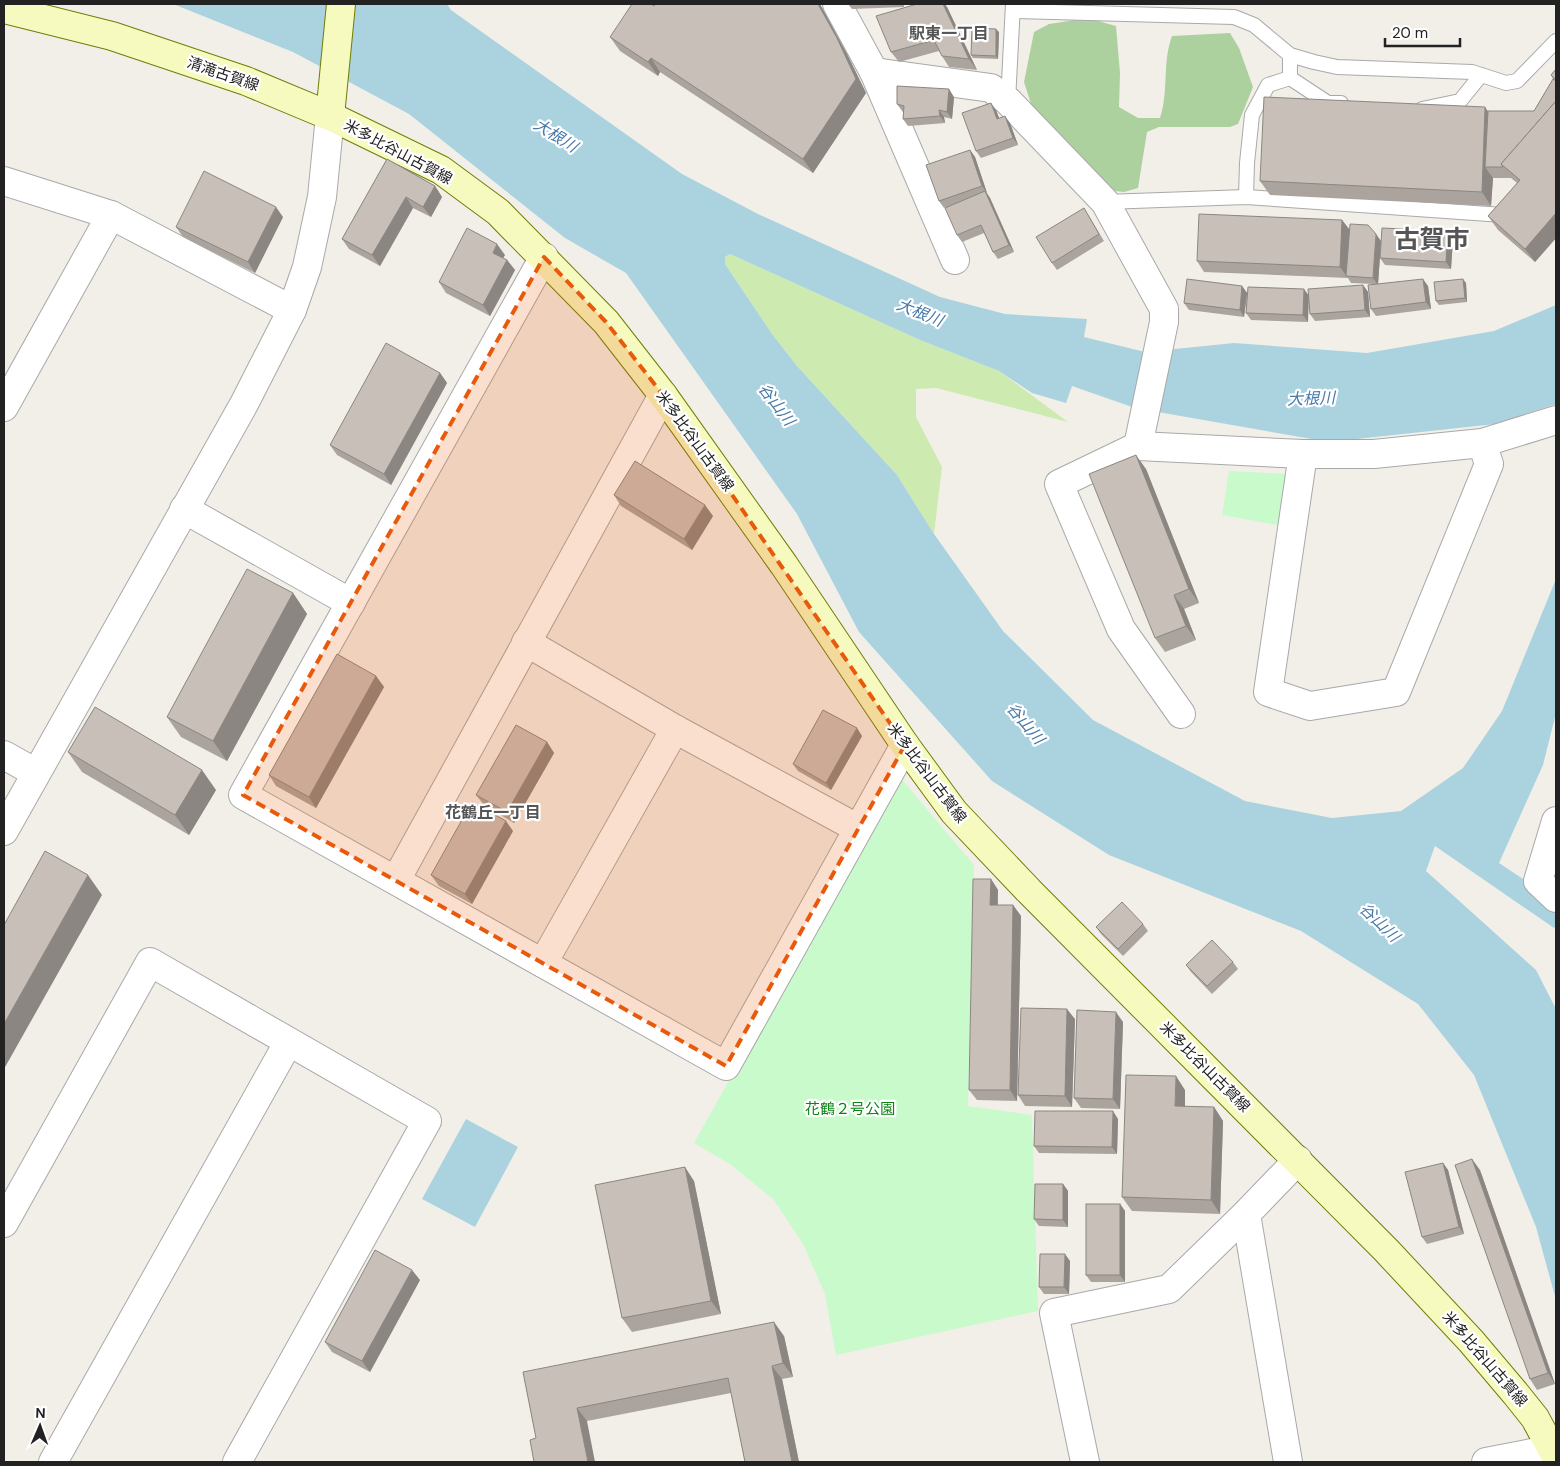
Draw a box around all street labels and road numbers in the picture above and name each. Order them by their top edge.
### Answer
street label: 清滝古賀線 [184,52,262,96]
street label: 米多比谷山古賀線 [340,115,456,189]
street label: 米多比谷山古賀線 [652,387,738,495]
street label: 米多比谷山古賀線 [883,719,971,827]
street label: 米多比谷山古賀線 [1155,1017,1255,1117]
street label: 米多比谷山古賀線 [1438,1307,1532,1411]

